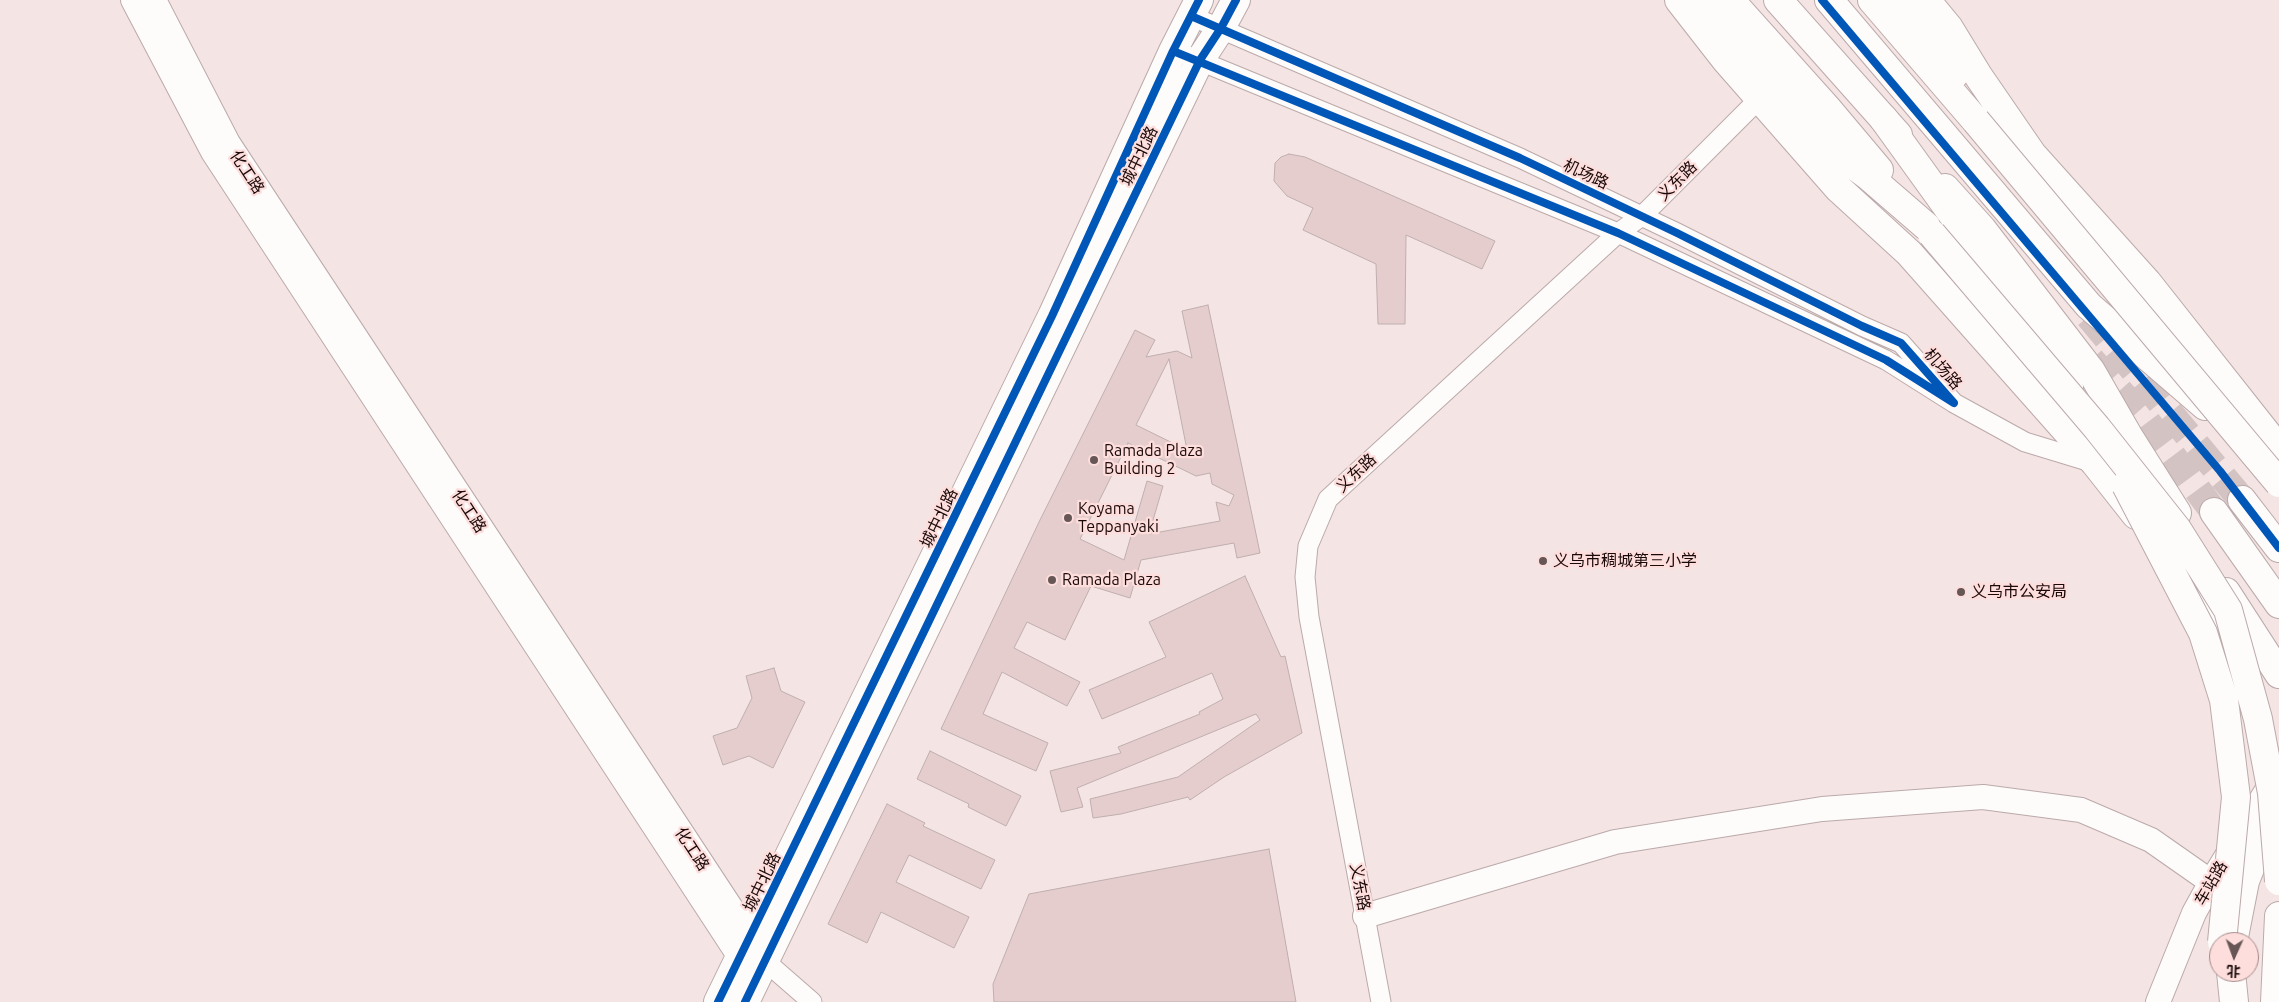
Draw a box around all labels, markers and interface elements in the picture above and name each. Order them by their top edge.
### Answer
street label: 城中北路 [1116,123,1162,189]
street label: 化工路 [226,147,268,197]
street label: 机场路 [1560,155,1612,193]
street label: 义东路 [1653,157,1701,205]
street label: 机场路 [1920,345,1966,393]
place label: Ramada Plaza Building 2 [1104,441,1203,479]
street label: 义东路 [1332,450,1380,496]
marker: Ramada Plaza Building 2 [1088,454,1100,466]
street label: 城中北路 [916,485,962,551]
street label: 化工路 [448,486,490,536]
place label: Koyama Teppanyaki [1078,499,1159,537]
marker: Koyama Teppanyaki [1062,512,1074,524]
place label: 义乌市稠城第三小学 [1553,551,1697,571]
marker: 义乌市稠城第三小学 [1537,555,1549,567]
place label: Ramada Plaza [1062,570,1161,590]
marker: Ramada Plaza [1046,574,1058,586]
place label: 义乌市公安局 [1971,582,2067,602]
marker: 义乌市公安局 [1955,586,1967,598]
street label: 化工路 [671,824,713,874]
street label: 城中北路 [739,849,785,915]
street label: 车站路 [2191,857,2231,909]
street label: 义东路 [1346,862,1374,912]
north arrow [2209,932,2259,982]
text: 北 [2226,963,2241,979]

